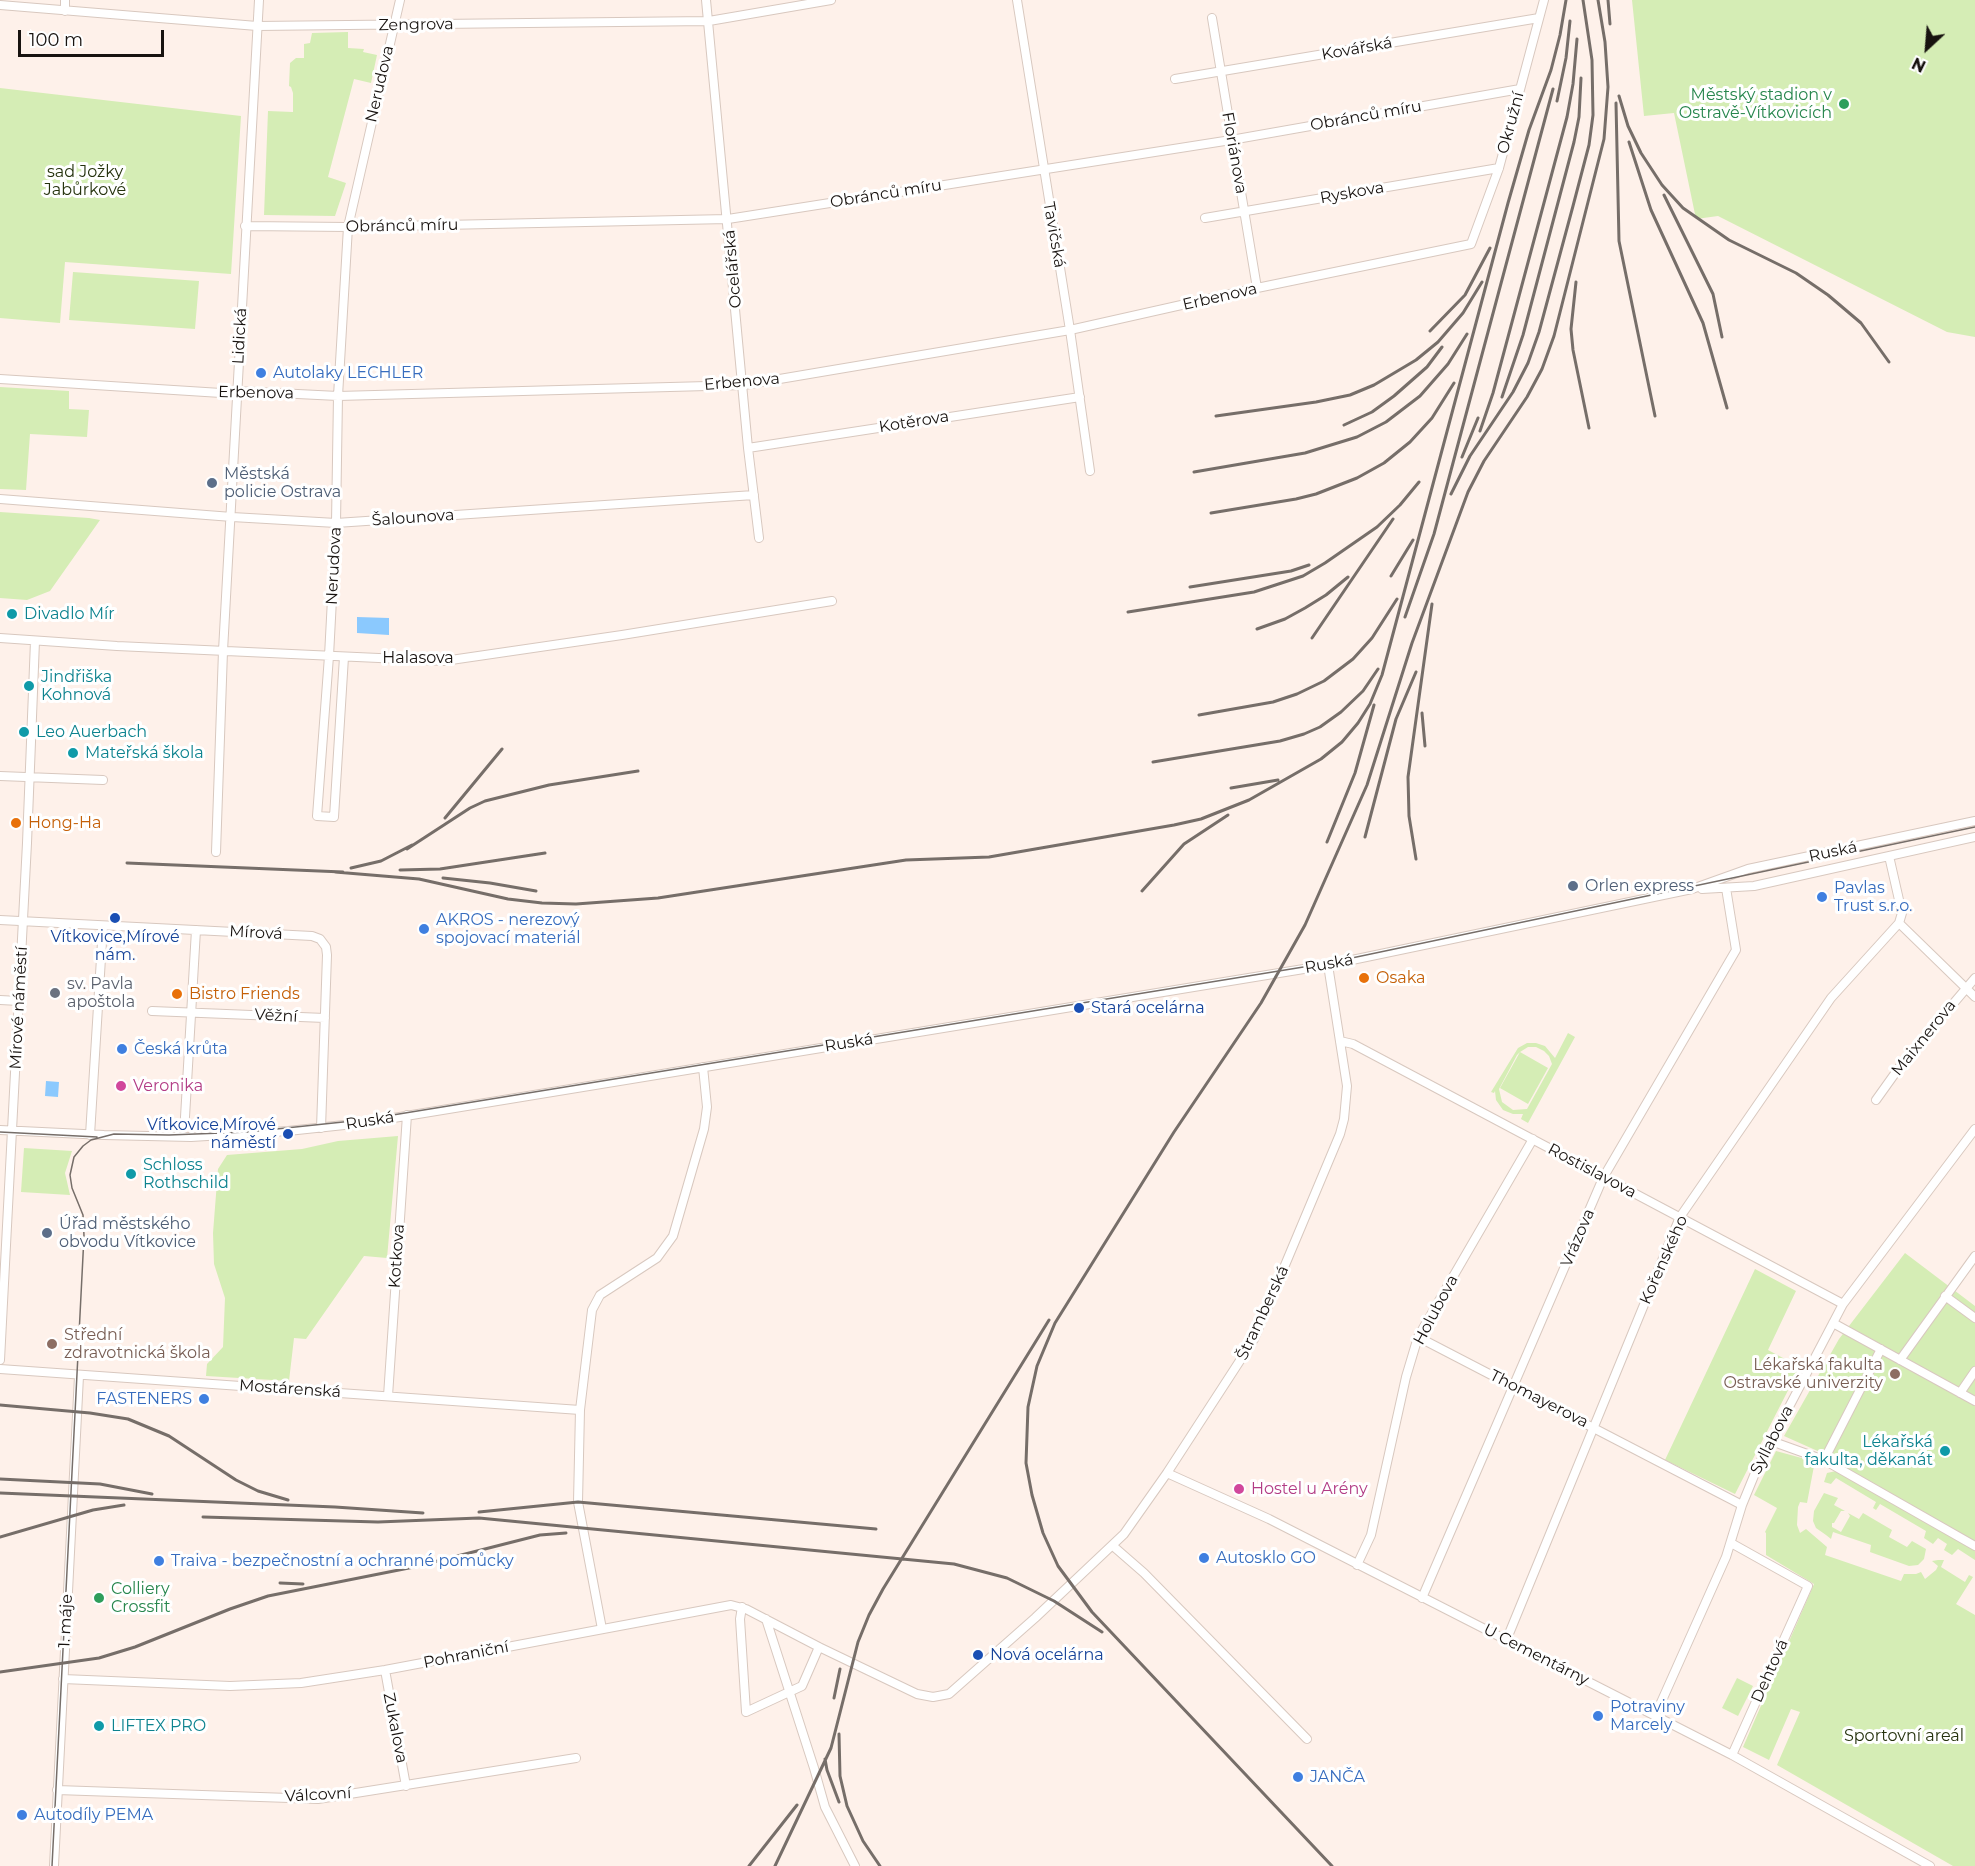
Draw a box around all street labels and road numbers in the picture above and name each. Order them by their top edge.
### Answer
street label: Zengrova [378,15,454,35]
street label: Kovářská [1320,33,1394,65]
street label: Nerudova [362,44,398,124]
street label: Okružní [1494,90,1528,156]
street label: Obránců míru [1309,97,1423,135]
street label: Floriánova [1217,111,1251,195]
street label: Obránců míru [829,176,943,212]
street label: Ryskova [1318,178,1386,208]
street label: Tavičská [1039,201,1069,269]
street label: Obránců míru [345,215,459,237]
street label: Ocelářská [720,229,746,309]
street label: Erbenova [1181,279,1259,315]
street label: Lidická [229,307,251,365]
street label: Erbenova [703,369,781,395]
street label: Erbenova [218,383,294,403]
street label: Kotěrova [878,407,950,437]
street label: Šalounova [371,506,455,530]
street label: Nerudova [322,526,346,606]
street label: Halasova [382,648,454,668]
street label: Ruská [1807,838,1859,866]
street label: Mírová [229,922,283,944]
street label: Mírové náměstí [6,946,32,1070]
street label: Ruská [1303,950,1355,978]
street label: Maixnerova [1888,996,1960,1080]
street label: Věžní [254,1005,298,1027]
street label: Ruská [823,1030,875,1056]
street label: Ruská [344,1108,396,1134]
street label: Rostislavova [1544,1140,1640,1202]
street label: Vrázova [1557,1206,1599,1270]
street label: Kořenského [1636,1213,1692,1307]
street label: Kotkova [385,1223,409,1289]
street label: Štramberská [1233,1263,1293,1363]
street label: Holubova [1410,1272,1462,1348]
street label: Thomayerova [1487,1366,1591,1432]
street label: Mostárenská [238,1376,342,1402]
street label: Syllabova [1746,1402,1798,1478]
street label: 1. máje [55,1594,77,1648]
street label: U Cementárny [1480,1620,1592,1690]
street label: Dehtová [1748,1636,1792,1706]
street label: Pohraniční [422,1637,510,1673]
street label: Zukalova [379,1691,411,1765]
street label: Válcovní [284,1784,352,1806]

